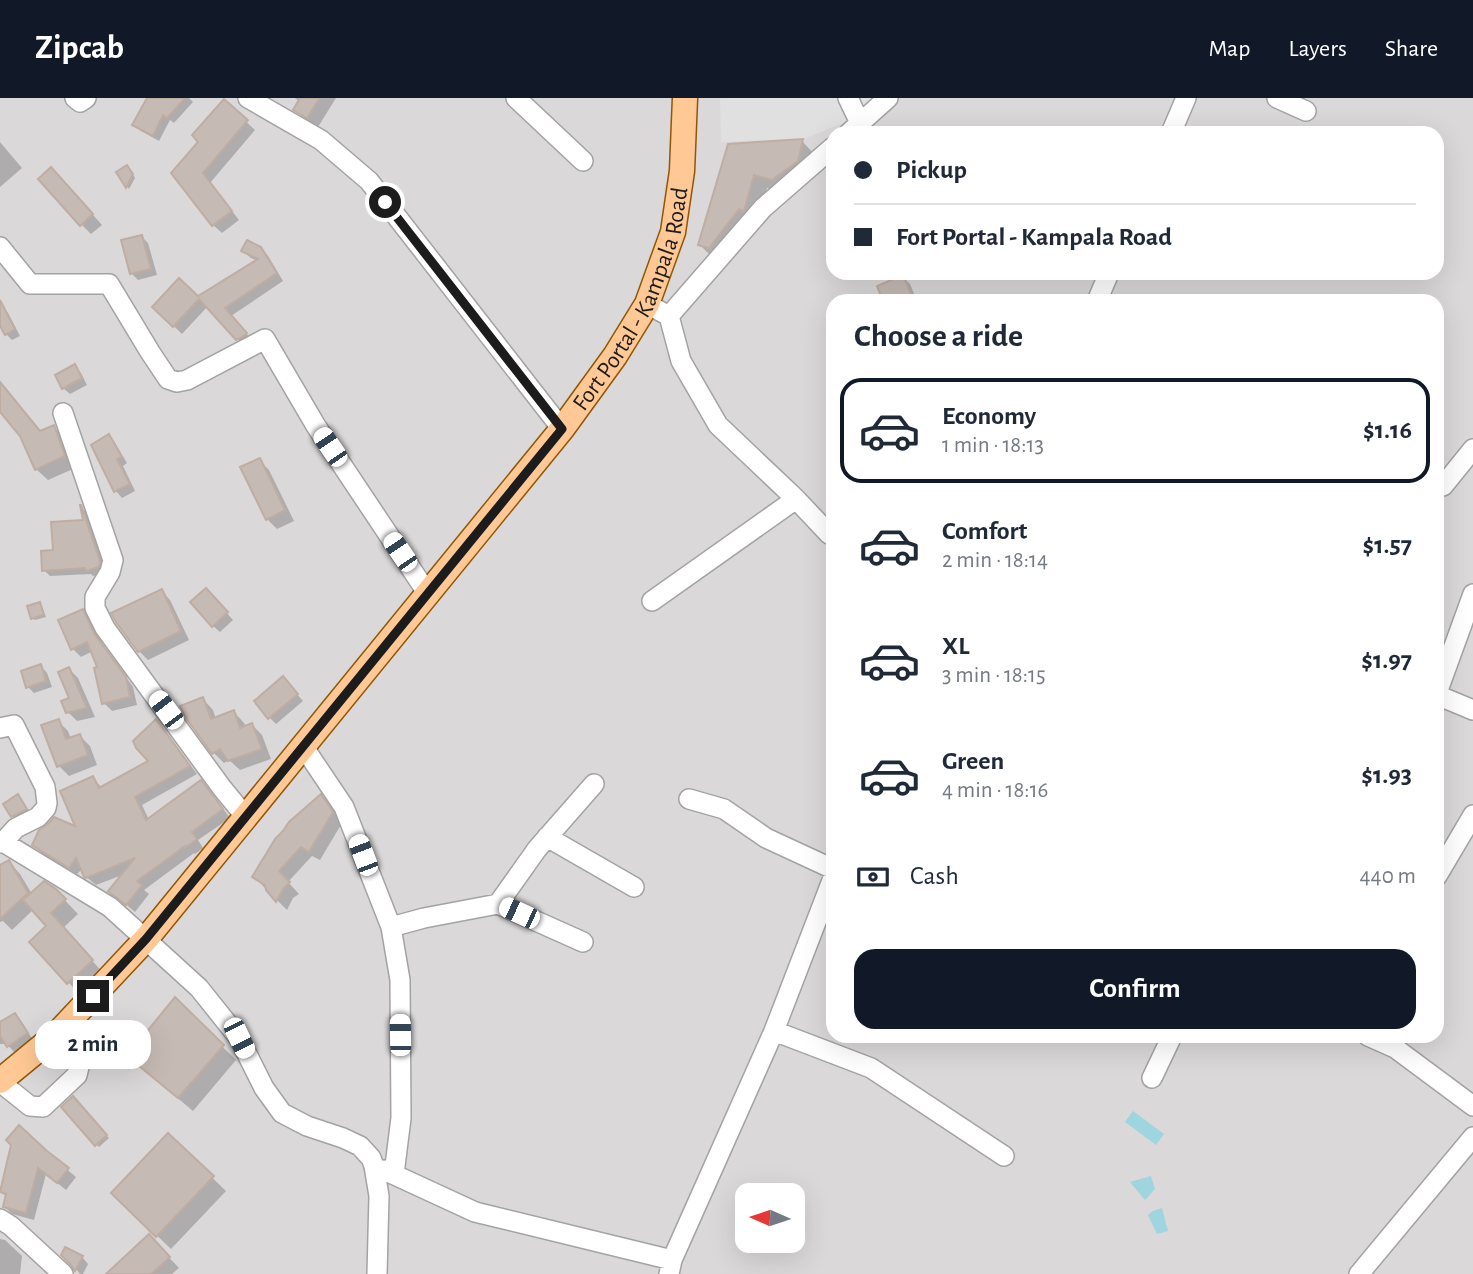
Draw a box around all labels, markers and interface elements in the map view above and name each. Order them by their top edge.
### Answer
text: Zipcab [35,32,124,65]
text: Map [1208,37,1250,61]
text: Layers [1288,37,1347,61]
text: Share [1385,37,1438,61]
text: Pickup [896,157,967,183]
route start [369,186,401,218]
street label: Fort Portal - Kampala Road [569,186,692,415]
text: Fort Portal - Kampala Road [896,224,1172,250]
text: Choose a ride [854,320,1023,352]
icon: car [858,399,921,462]
text: Economy [942,403,1036,429]
text: $1.16 [1363,417,1412,443]
car [310,424,351,470]
text: 1 min · 18:13 [942,434,1044,457]
icon: car [858,514,921,577]
text: Comfort [942,518,1027,544]
car [380,529,421,575]
text: $1.57 [1363,532,1412,558]
text: 2 min · 18:14 [942,549,1048,572]
icon: car [858,629,921,692]
text: XL [942,633,969,659]
text: $1.97 [1361,647,1412,673]
text: 3 min · 18:15 [942,664,1046,687]
car [145,687,188,733]
icon: car [858,744,921,807]
text: Green [942,748,1004,774]
text: $1.93 [1361,762,1412,788]
text: 4 min · 18:16 [942,779,1048,802]
car [346,832,381,878]
icon: cash [854,858,892,896]
text: Cash [910,863,959,889]
text: 440 m [1360,865,1416,888]
car [496,895,543,931]
button: Confirm [854,949,1416,1029]
route end [77,980,109,1012]
car [390,1014,411,1056]
car [221,1015,258,1061]
callout: 2 min [35,1020,151,1070]
text: 2 min [67,1033,119,1056]
north arrow [735,1183,805,1253]
map controls [735,1183,805,1253]

